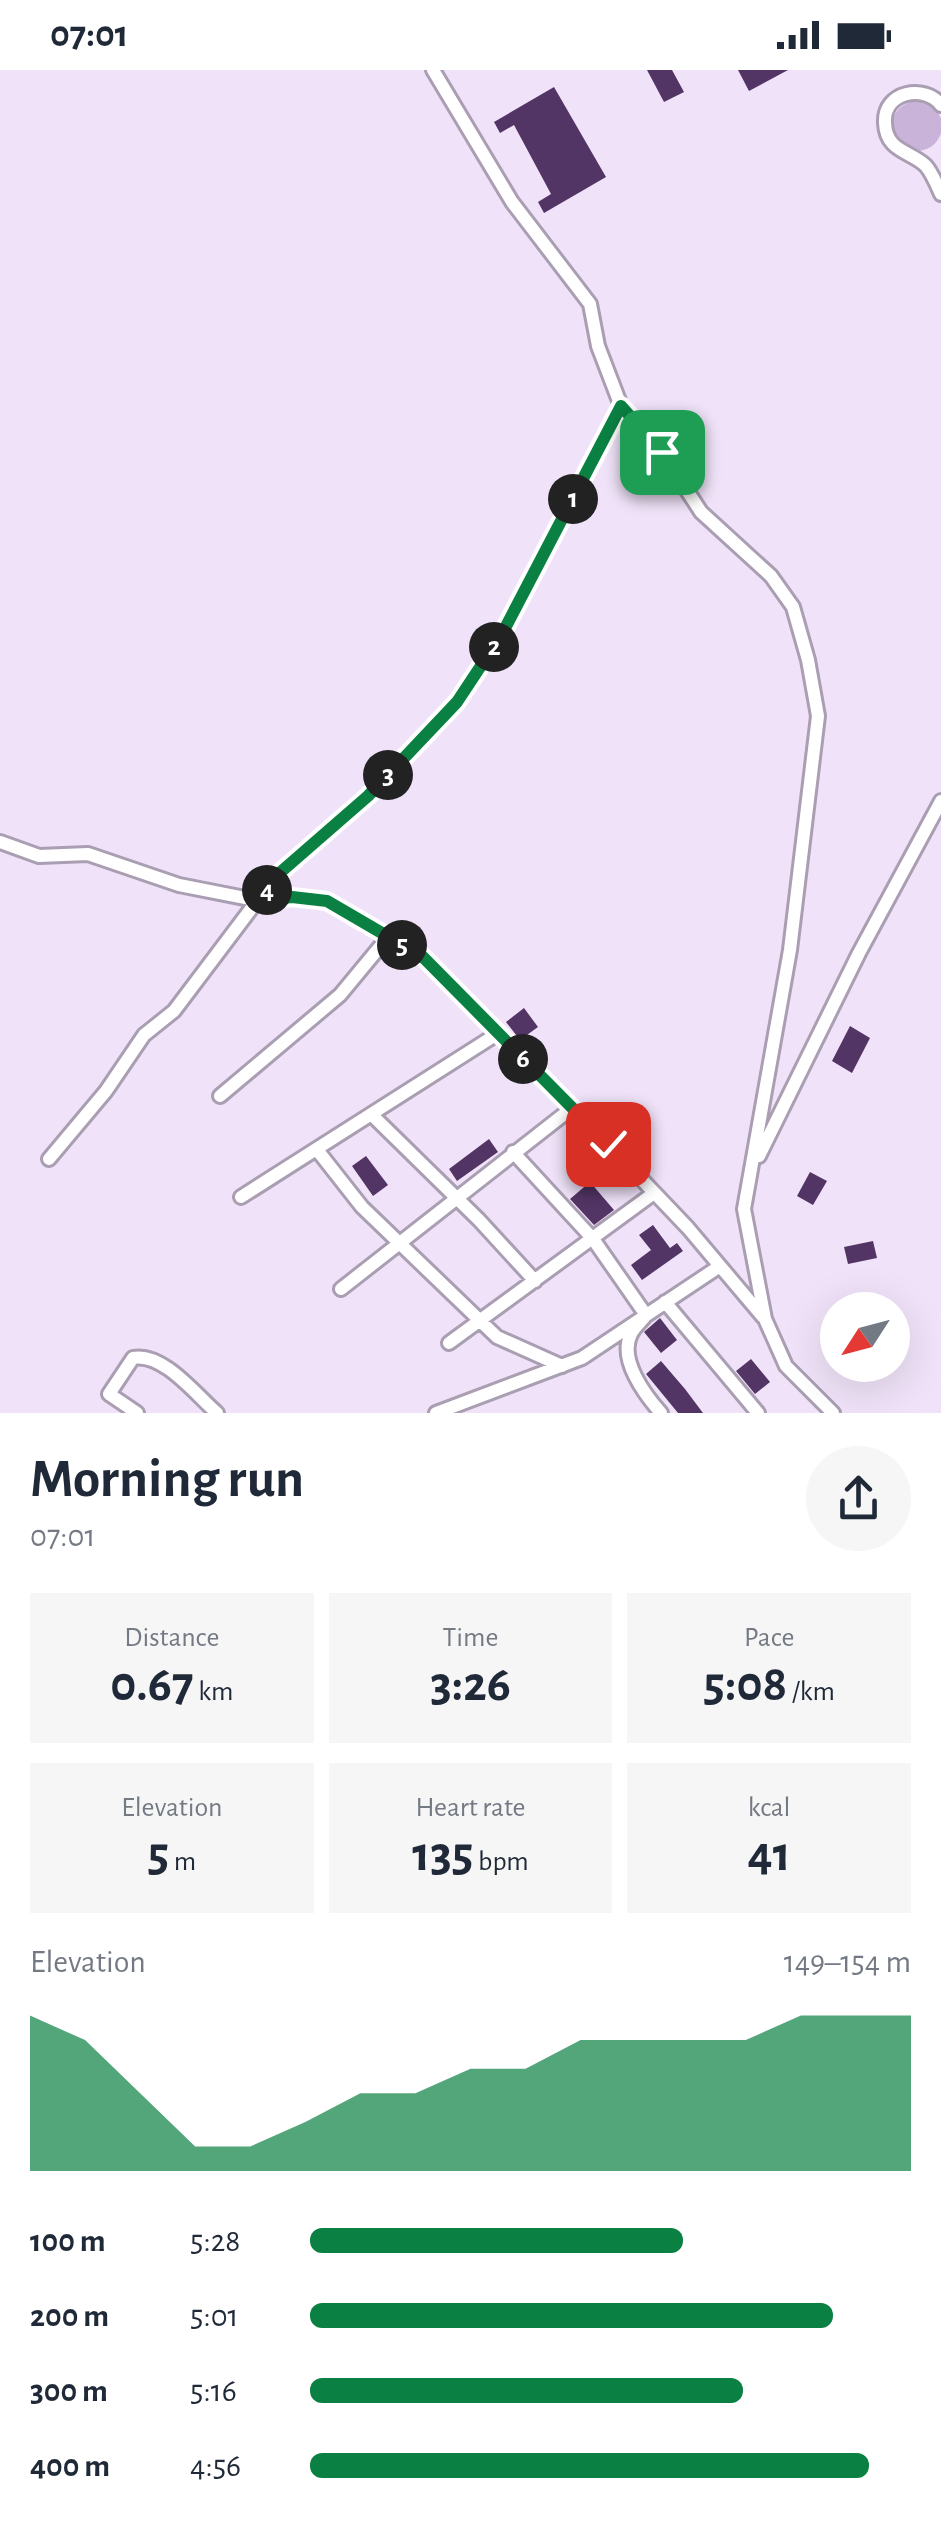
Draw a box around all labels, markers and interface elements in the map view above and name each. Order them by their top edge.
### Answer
text: 07:01 [50,16,128,54]
pin [620,410,705,495]
icon: arrive [635,425,690,480]
pin: 1 [548,474,598,524]
text: 1 [568,485,578,513]
pin: 2 [469,622,519,672]
text: 2 [487,633,501,661]
pin: 3 [363,750,413,800]
text: 3 [382,761,394,789]
pin: 4 [242,865,292,915]
text: 4 [260,876,274,904]
pin: 5 [377,920,427,970]
text: 5 [396,931,408,959]
pin: 6 [498,1034,548,1084]
text: 6 [516,1045,530,1073]
pin [566,1102,651,1187]
icon: check [581,1117,636,1172]
north arrow [820,1292,910,1382]
map controls [820,1292,910,1382]
button: share [806,1446,911,1551]
text: Morning run [30,1452,304,1507]
text: 07:01 [30,1520,95,1552]
text: Distance [124,1624,219,1652]
text: Time [443,1624,498,1652]
text: Pace [744,1624,794,1652]
text: 0.67 [110,1660,194,1710]
text: 3:26 [430,1660,511,1710]
text: 5:08 [703,1660,787,1710]
text: km [194,1678,233,1706]
text: /km [787,1678,835,1706]
text: Elevation [121,1794,222,1822]
text: Heart rate [416,1794,525,1822]
text: kcal [748,1794,791,1822]
text: 5 [148,1830,169,1880]
text: 135 [412,1830,473,1880]
text: 41 [748,1830,791,1880]
text: m [169,1848,196,1876]
text: bpm [473,1848,529,1876]
text: Elevation [30,1946,146,1978]
text: 149–154 m [784,1946,911,1978]
text: 100 m [30,2225,106,2257]
text: 5:28 [190,2225,240,2257]
text: 200 m [30,2300,109,2332]
text: 5:01 [190,2300,239,2332]
text: 300 m [30,2375,108,2407]
text: 5:16 [190,2375,237,2407]
text: 400 m [30,2450,110,2482]
text: 4:56 [190,2450,241,2482]

